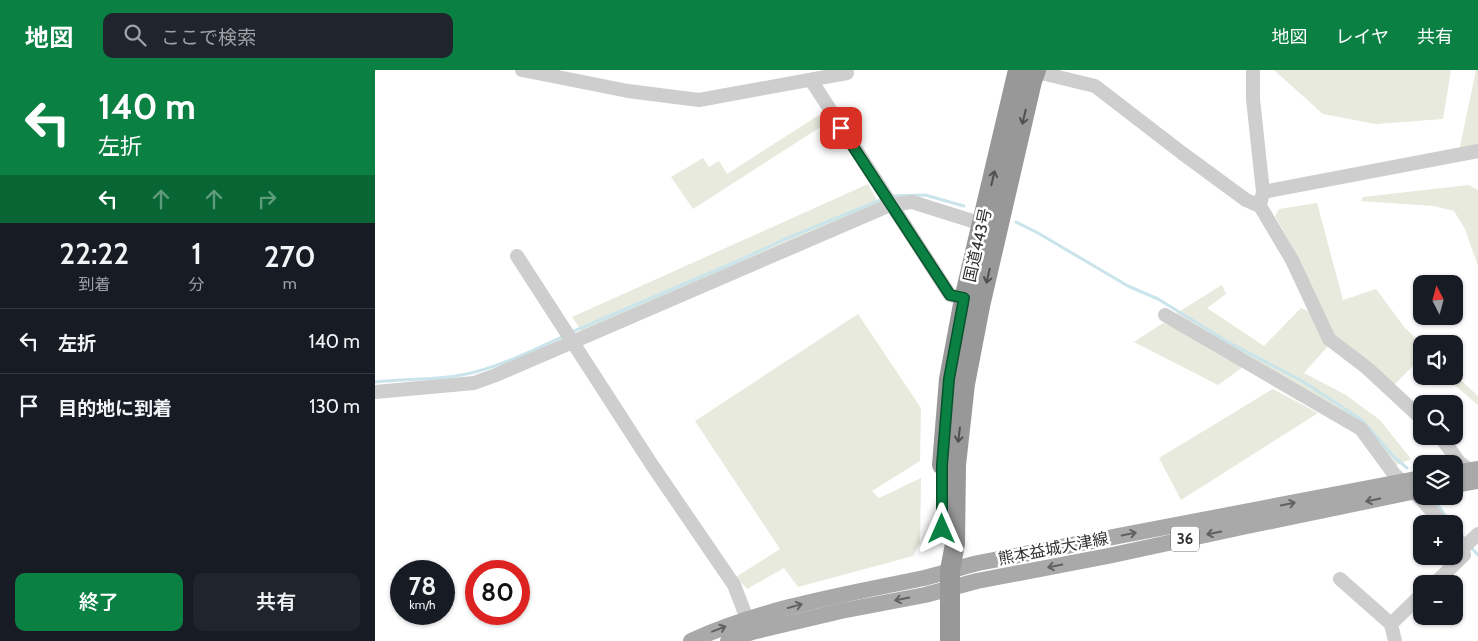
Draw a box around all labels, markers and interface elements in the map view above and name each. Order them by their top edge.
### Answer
search box [103,13,453,58]
icon: search [121,21,149,49]
text: 地図 [25,23,73,52]
text: ここで検索 [161,26,256,49]
text: 地図 [1272,26,1308,48]
text: レイヤ [1336,26,1389,48]
text: 共有 [1417,26,1453,48]
text: 140 m [98,85,196,128]
icon: left [15,90,80,155]
pin [820,107,862,149]
one-way arrow [1019,109,1028,125]
icon: arrive [827,114,855,142]
text: 左折 [98,133,142,160]
one-way arrow [989,170,998,186]
icon: left [94,185,122,213]
icon: ahead [147,185,175,213]
icon: ahead [200,185,228,213]
icon: right [253,185,281,213]
street label: 国道443号 [960,206,995,284]
text: 22:22 [59,235,129,272]
text: 1 [191,235,202,272]
text: 270 [264,238,316,275]
one-way arrow [983,267,992,283]
text: m [283,274,297,293]
text: 到着 [78,275,110,294]
text: 分 [188,275,204,294]
north arrow [1413,275,1463,325]
map controls [1413,275,1463,625]
icon: left [15,327,43,355]
text: 140 m [309,330,360,353]
text: 左折 [58,332,96,355]
button: sound [1413,335,1463,385]
icon: arrive [15,392,43,420]
text: 130 m [309,395,360,418]
button: search [1413,395,1463,445]
text: 目的地に到着 [58,397,172,420]
one-way arrow [954,427,964,443]
button: layers [1413,455,1463,505]
one-way arrow [1366,496,1382,505]
one-way arrow [1280,498,1296,508]
position arrow [915,502,967,554]
button: + [1413,515,1463,565]
road number: 36 [1171,526,1199,552]
street label: 熊本益城大津線 [996,528,1110,569]
one-way arrow [1120,528,1136,538]
one-way arrow [1207,529,1223,538]
speed limit sign: 80 [465,560,530,625]
one-way arrow [1048,562,1064,572]
text: 78 [409,571,436,601]
button: 終了 [15,573,183,631]
button: 共有 [193,573,360,631]
button: − [1413,575,1463,625]
one-way arrow [895,595,911,604]
text: km/h [409,597,436,612]
one-way arrow [786,601,802,611]
one-way arrow [711,624,726,633]

